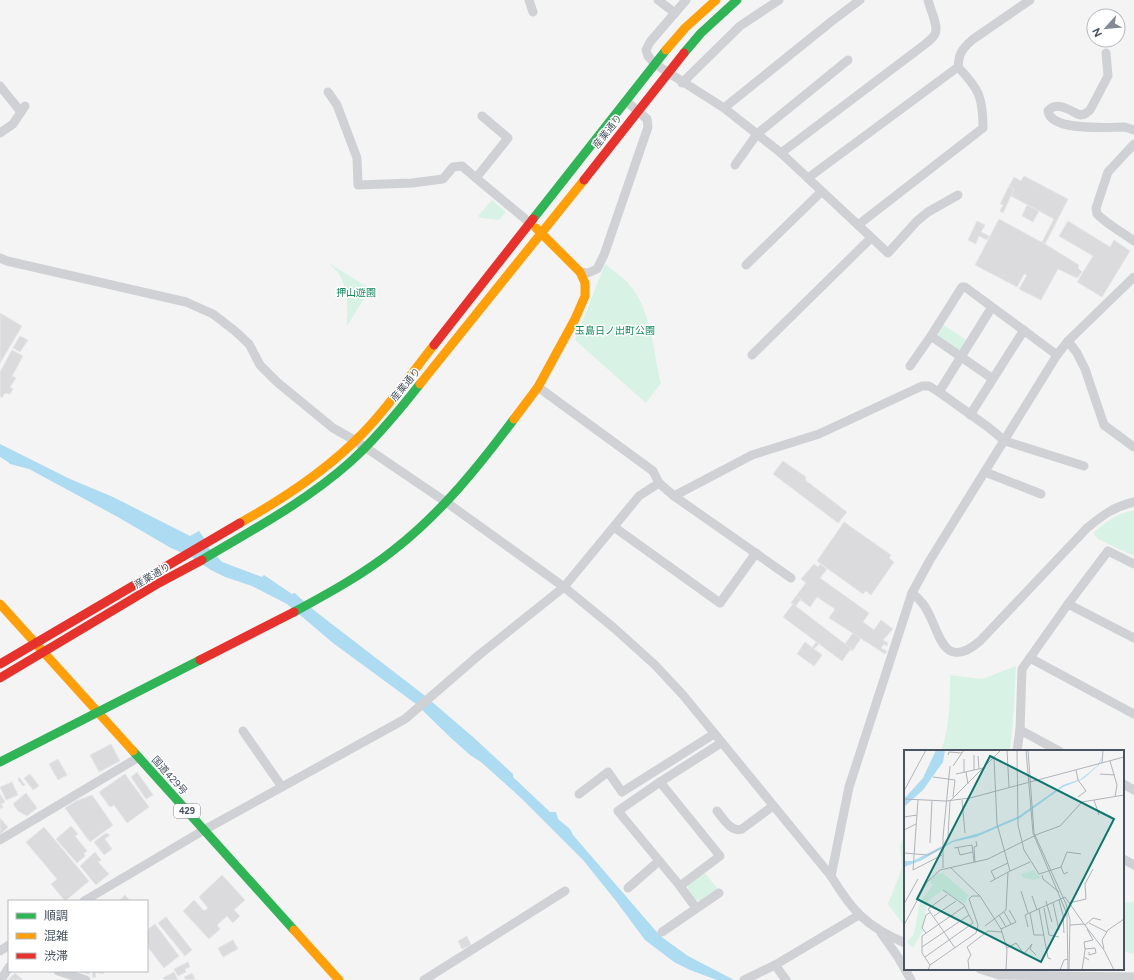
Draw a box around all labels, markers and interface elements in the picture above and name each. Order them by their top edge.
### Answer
north arrow [1086,8,1126,48]
text: N [1090,26,1105,39]
street label: 産業通り [590,112,625,151]
park label: 押山遊園 [336,286,376,299]
park label: 玉島日ノ出町公園 [575,324,655,337]
street label: 産業通り [388,365,423,404]
street label: 産業通り [132,560,173,591]
inset map [904,750,1124,970]
street label: 国道429号 [149,753,190,797]
road number: 429 [174,804,200,818]
legend [8,900,148,972]
text: 順調 [44,909,68,923]
text: 混雑 [44,929,68,943]
text: 渋滞 [44,949,68,963]

